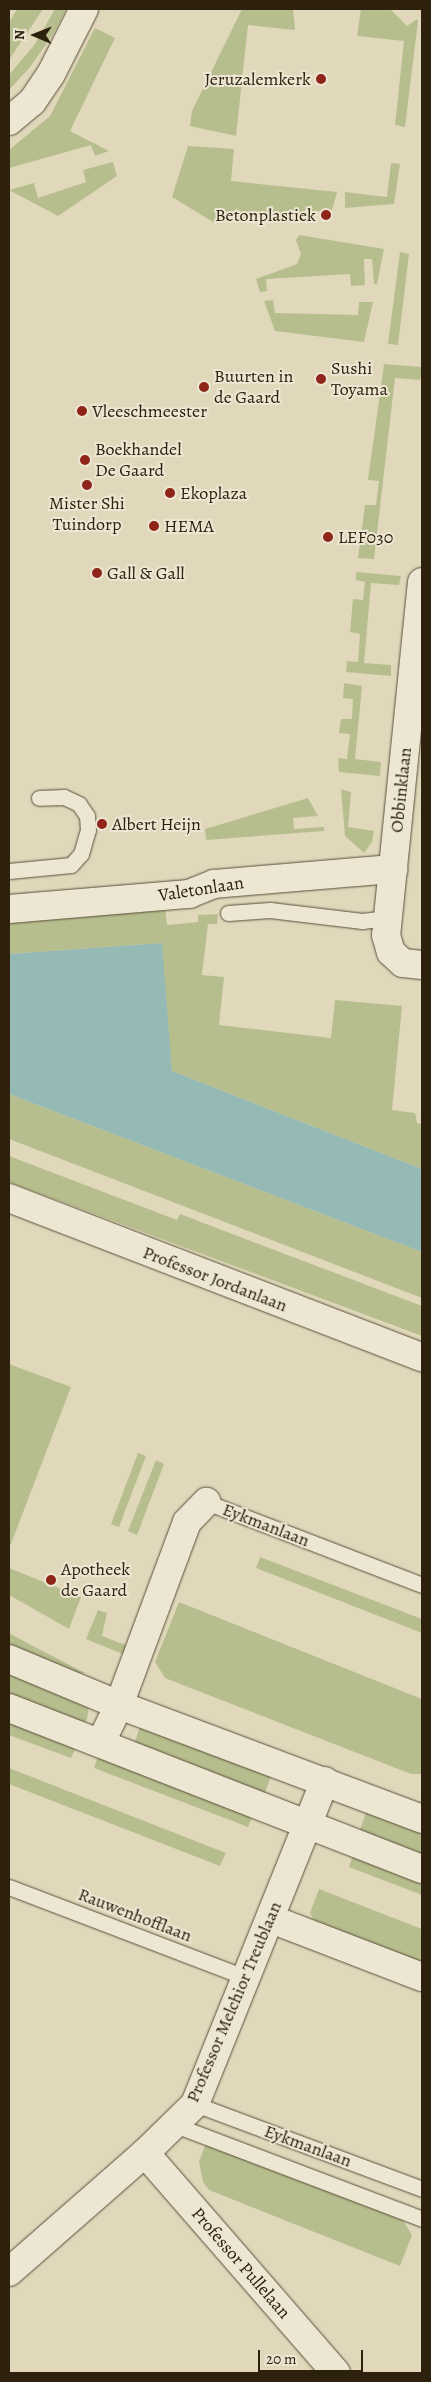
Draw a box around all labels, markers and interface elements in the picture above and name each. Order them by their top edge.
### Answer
north arrow [10,10,60,60]
text: N [10,29,29,40]
place label: Jeruzalemkerk [205,68,311,90]
marker: Jeruzalemkerk [315,73,327,85]
place label: Betonplastiek [215,204,316,226]
marker: Betonplastiek [320,209,332,221]
place label: Sushi Toyama [331,358,388,400]
place label: Buurten in de Gaard [214,366,293,408]
marker: Sushi Toyama [315,373,327,385]
marker: Buurten in de Gaard [198,381,210,393]
place label: Vleeschmeester [92,400,207,422]
marker: Vleeschmeester [76,405,88,417]
place label: Boekhandel De Gaard [95,439,182,482]
marker: Boekhandel De Gaard [79,454,91,466]
marker: Mister Shi Tuindorp [81,479,93,491]
place label: Ekoplaza [180,482,247,504]
marker: Ekoplaza [164,487,176,499]
place label: Mister Shi Tuindorp [49,493,125,536]
place label: HEMA [164,515,214,537]
marker: HEMA [148,520,160,532]
place label: LEF030 [338,526,393,548]
marker: LEF030 [322,531,334,543]
place label: Gall & Gall [107,562,185,584]
marker: Gall & Gall [91,567,103,579]
street label: Obbinklaan [386,746,416,834]
place label: Albert Heijn [112,813,201,835]
marker: Albert Heijn [96,818,108,830]
street label: Valetonlaan [157,872,245,906]
street label: Professor Jordanlaan [140,1242,290,1316]
street label: Eykmanlaan [219,1499,313,1551]
place label: Apotheek de Gaard [61,1559,130,1602]
marker: Apotheek de Gaard [45,1574,57,1586]
street label: Rauwenhofflaan [75,1883,195,1947]
street label: Professor Melchior Treublaan [182,1898,286,2106]
street label: Eykmanlaan [261,2120,355,2172]
street label: Professor Pullelaan [187,2203,295,2323]
scale bar [261,2340,366,2372]
text: 20 m [266,2349,297,2369]

